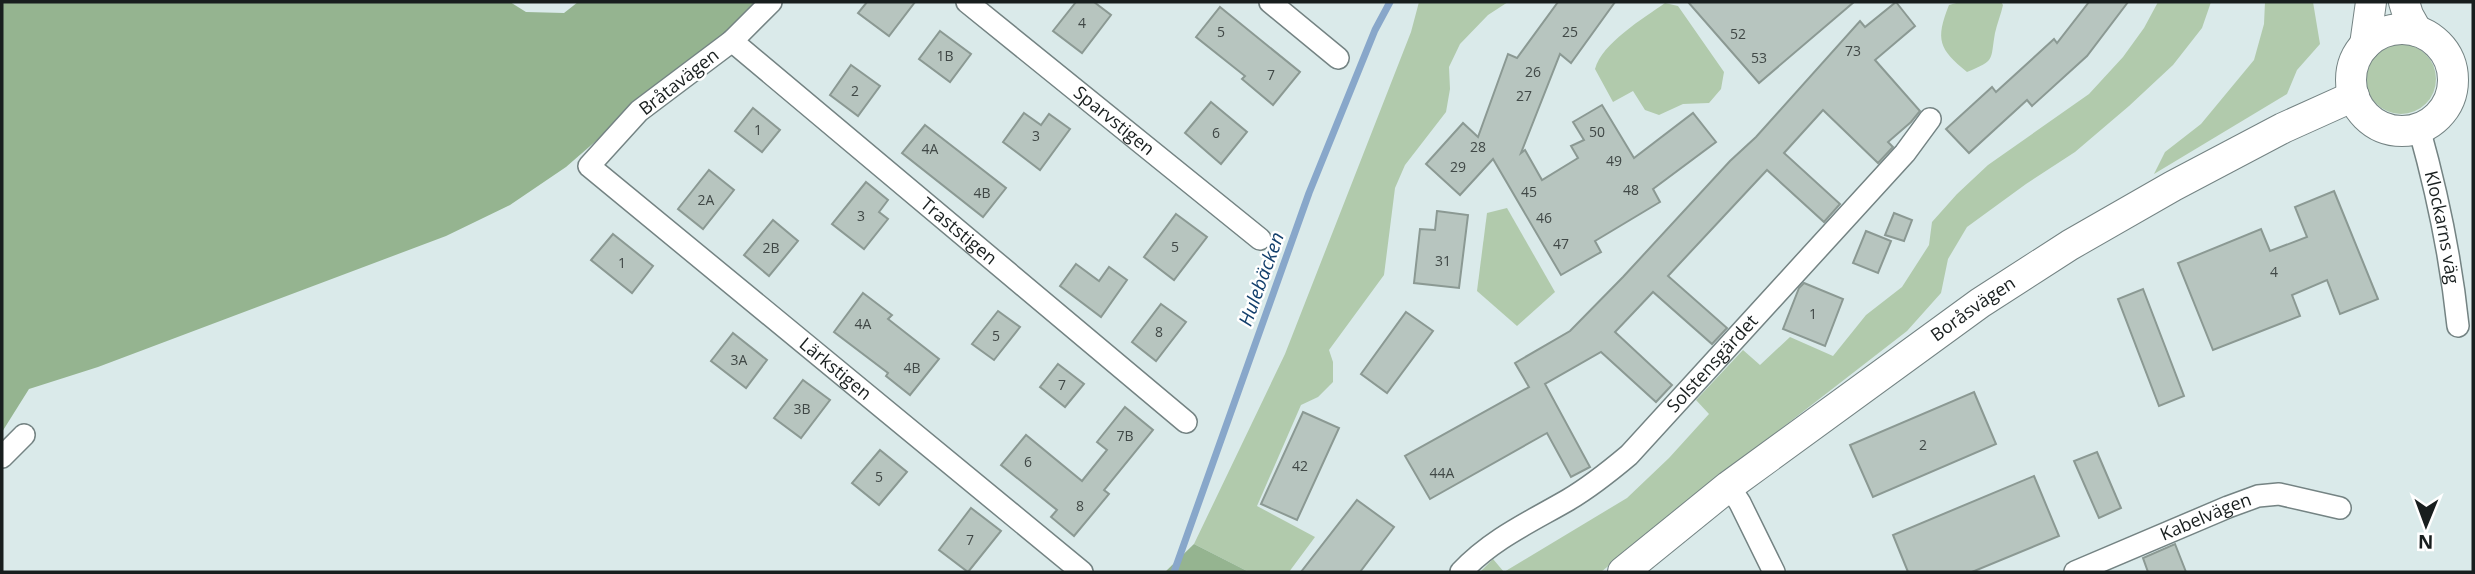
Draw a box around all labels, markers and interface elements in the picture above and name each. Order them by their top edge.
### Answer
house number: 4 [1078,13,1086,32]
house number: 5 [1217,22,1225,41]
house number: 25 [1562,22,1578,41]
house number: 52 [1730,24,1746,43]
house number: 73 [1845,41,1861,60]
street label: Bråtavägen [633,42,723,120]
house number: 1B [936,46,954,65]
house number: 53 [1751,48,1767,67]
house number: 26 [1525,62,1541,81]
house number: 7 [1267,65,1275,84]
street label: Sparvstigen [1069,80,1160,160]
house number: 2 [851,81,859,100]
house number: 27 [1516,86,1532,105]
house number: 1 [754,120,762,139]
house number: 50 [1589,122,1605,141]
house number: 6 [1212,123,1220,142]
house number: 3 [1032,126,1040,145]
house number: 28 [1470,137,1486,156]
house number: 4A [922,139,939,158]
house number: 49 [1606,151,1622,170]
house number: 29 [1450,157,1466,176]
street label: Klockarns väg [2420,168,2466,286]
house number: 48 [1623,180,1639,199]
house number: 45 [1521,182,1537,201]
house number: 4B [973,183,991,202]
house number: 2A [698,190,715,209]
street label: Traststigen [916,191,1003,270]
house number: 3 [857,206,865,225]
house number: 46 [1536,208,1552,227]
water label: Hulebäcken [1232,228,1290,330]
house number: 47 [1553,234,1569,253]
house number: 5 [1171,237,1179,256]
house number: 2B [762,238,780,257]
house number: 31 [1435,251,1451,270]
house number: 1 [618,253,626,272]
house number: 4 [2270,262,2278,281]
street label: Boråsvägen [1925,270,2020,346]
house number: 1 [1809,304,1817,323]
street label: Solstensgärdet [1661,309,1763,417]
house number: 4A [855,314,872,333]
house number: 8 [1155,322,1163,341]
house number: 5 [992,326,1000,345]
street label: Lärkstigen [795,331,877,405]
house number: 3A [731,350,748,369]
house number: 4B [903,358,921,377]
house number: 7 [1058,375,1066,394]
house number: 3B [793,399,811,418]
house number: 7B [1116,426,1134,445]
house number: 2 [1919,435,1927,454]
house number: 6 [1024,452,1032,471]
house number: 42 [1292,456,1308,475]
house number: 44A [1430,463,1455,482]
house number: 5 [875,467,883,486]
street label: Kabelvägen [2156,486,2254,546]
north arrow [2391,490,2461,560]
house number: 8 [1076,496,1084,515]
text: N [2418,529,2434,555]
house number: 7 [966,530,974,549]

